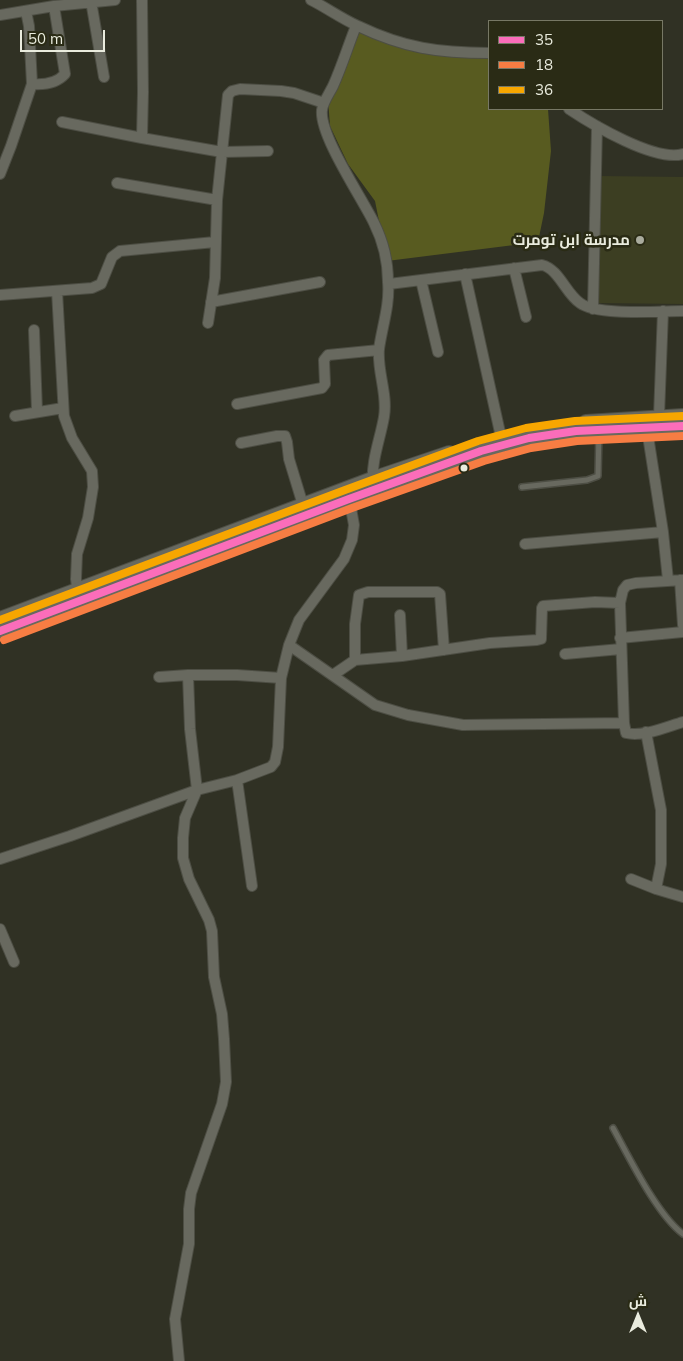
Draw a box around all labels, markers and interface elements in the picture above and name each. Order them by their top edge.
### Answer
scale bar [22,20,108,52]
legend [488,20,663,110]
text: 50 m [28,29,63,48]
text: 35 [535,30,553,49]
text: 18 [535,55,553,74]
text: 36 [535,80,553,99]
place label: مدرسة ابن تومرت [513,231,630,249]
marker: مدرسة ابن تومرت [634,234,646,246]
unlabelled marker [459,463,469,473]
north arrow [613,1291,663,1341]
text: ش [629,1292,647,1310]

